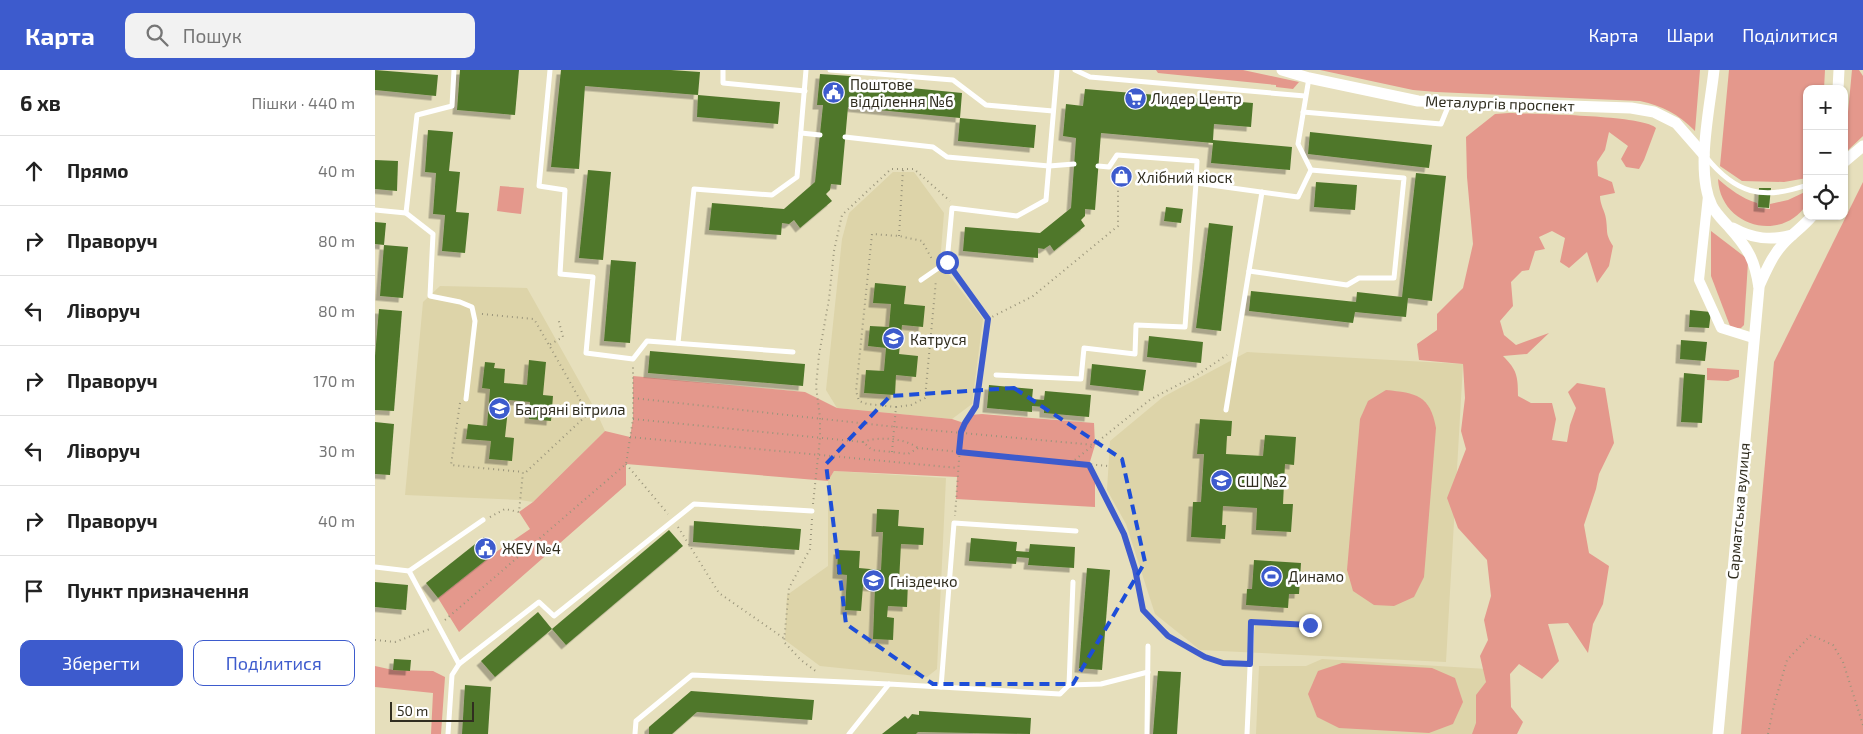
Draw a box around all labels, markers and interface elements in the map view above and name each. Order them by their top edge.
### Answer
search box [125,13,475,58]
text: Карта [25,21,95,50]
icon: search [143,21,171,49]
text: Пошук [183,24,242,47]
text: Карта [1588,24,1638,46]
text: Шари [1666,24,1714,46]
text: Поділитися [1742,24,1838,46]
place label: Поштове відділення №6 [850,75,954,110]
public building icon: Поштове відділення №6 [822,81,846,105]
map controls [1803,85,1848,220]
button: + [1803,85,1848,130]
supermarket icon: Лидер Центр [1123,86,1147,110]
place label: Лидер Центр [1151,89,1242,107]
text: 6 хв [20,90,61,115]
street label: Металургів проспект [1425,91,1575,116]
text: Пішки · 440 m [252,93,355,112]
button: − [1803,130,1848,175]
icon: ahead [20,157,48,185]
text: Прямо [67,159,129,182]
text: 40 m [318,161,355,180]
shop icon: Хлібний кіоск [1109,165,1133,189]
place label: Хлібний кіоск [1137,168,1232,186]
button: locate [1803,175,1848,220]
icon: right [20,227,48,255]
text: Праворуч [67,229,158,252]
text: 80 m [318,231,355,250]
route start [936,251,959,274]
icon: left [20,297,48,325]
text: Ліворуч [67,299,140,322]
text: 80 m [318,301,355,320]
school or university icon: Катруся [882,327,906,351]
place label: Катруся [910,330,967,349]
icon: right [20,367,48,395]
text: Праворуч [67,369,158,392]
text: 170 m [313,371,355,390]
school or university icon: Багряні вітрила [487,397,511,421]
place label: Багряні вітрила [515,400,626,418]
icon: left [20,437,48,465]
text: Ліворуч [67,439,140,462]
text: 30 m [319,441,355,460]
street label: Сарматська вулиця [1723,442,1754,580]
school or university icon: СШ №2 [1209,469,1233,493]
place label: СШ №2 [1237,472,1287,490]
icon: right [20,507,48,535]
text: Праворуч [67,509,158,532]
text: 40 m [318,511,355,530]
public building icon: ЖЕУ №4 [474,536,498,560]
place label: ЖЕУ №4 [502,539,561,557]
sports icon: Динамо [1260,564,1284,588]
place label: Динамо [1288,567,1344,585]
school or university icon: Гніздечко [862,569,886,593]
place label: Гніздечко [890,572,958,590]
icon: arrive [20,577,48,605]
text: Пункт призначення [67,579,249,602]
route end [1299,614,1322,637]
button: Зберегти [20,640,183,686]
button: Поділитися [193,640,355,686]
scale bar [390,699,474,722]
text: 50 m [397,702,428,719]

